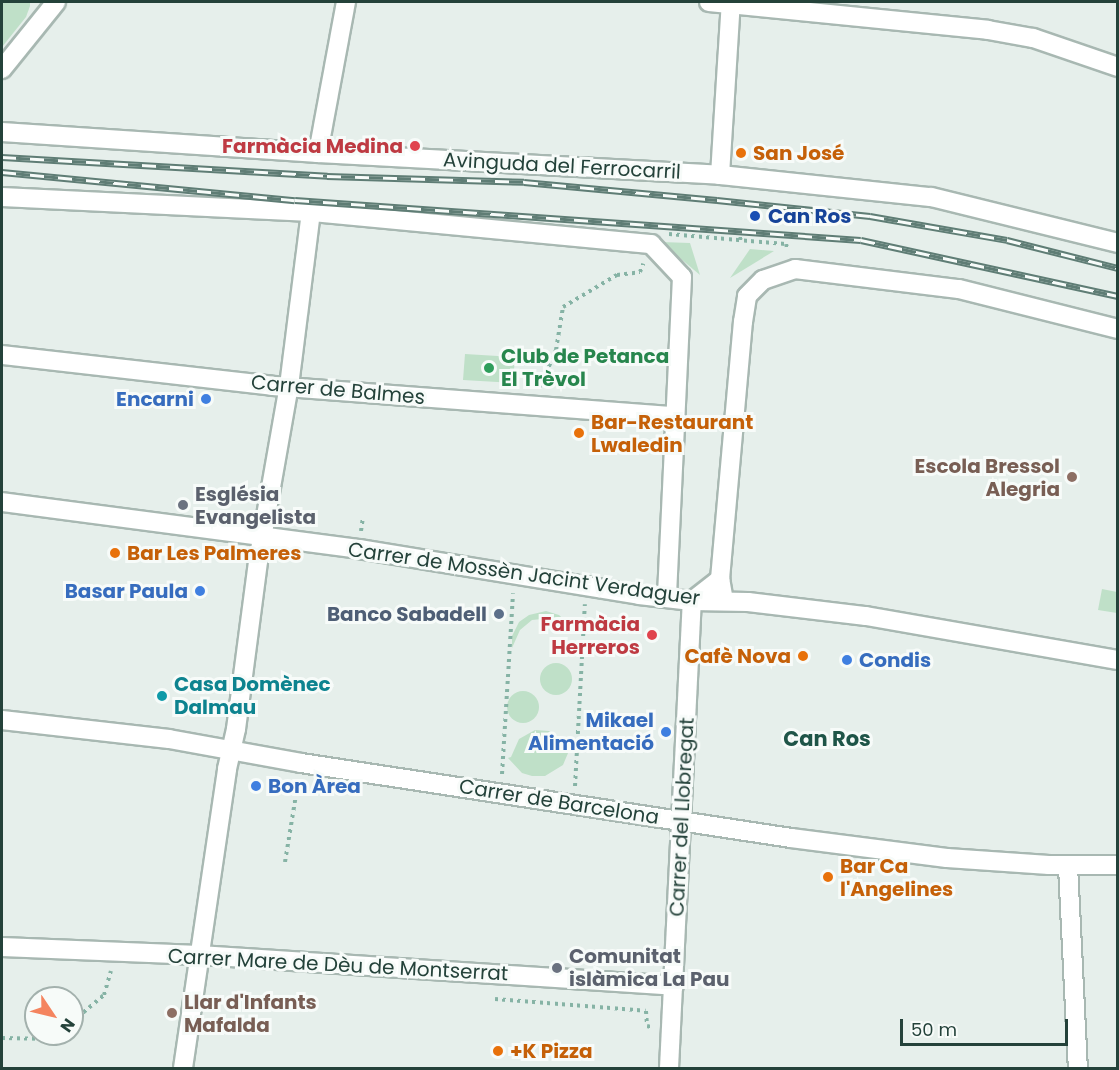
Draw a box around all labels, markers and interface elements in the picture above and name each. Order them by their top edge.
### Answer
place label: Farmàcia Medina [222,134,403,158]
marker: Farmàcia Medina [408,139,422,153]
place label: San José [753,141,844,165]
marker: San José [734,146,748,160]
street label: Avinguda del Ferrocarril [443,148,681,184]
place label: Can Ros [768,204,851,228]
marker: Can Ros [746,207,764,225]
place label: Club de Petanca El Trèvol [501,344,669,391]
marker: Club de Petanca El Trèvol [482,361,496,375]
street label: Carrer de Balmes [250,370,426,410]
place label: Encarni [116,387,194,411]
marker: Encarni [199,392,213,406]
place label: Bar-Restaurant Lwaledin [591,410,753,457]
marker: Bar-Restaurant Lwaledin [572,426,586,440]
place label: Escola Bressol Alegria [914,454,1060,501]
marker: Escola Bressol Alegria [1065,470,1079,484]
place label: Església Evangelista [195,482,316,529]
marker: Església Evangelista [176,498,190,512]
street label: Carrer de Mossèn Jacint Verdaguer [347,537,701,611]
place label: Bar Les Palmeres [127,541,301,565]
marker: Bar Les Palmeres [108,546,122,560]
place label: Basar Paula [65,579,188,603]
marker: Basar Paula [193,584,207,598]
place label: Banco Sabadell [327,602,487,626]
marker: Banco Sabadell [492,607,506,621]
place label: Farmàcia Herreros [541,612,640,659]
marker: Farmàcia Herreros [645,628,659,642]
place label: Cafè Nova [685,644,791,668]
place label: Condis [859,648,931,672]
marker: Cafè Nova [796,649,810,663]
marker: Condis [840,653,854,667]
place label: Casa Domènec Dalmau [174,672,330,719]
marker: Casa Domènec Dalmau [155,689,169,703]
place label: Mikael Alimentació [528,708,654,755]
street label: Carrer del Llobregat [665,717,699,917]
marker: Mikael Alimentació [659,725,673,739]
district label: Can Ros [783,726,871,752]
place label: Bon Àrea [268,774,361,798]
street label: Carrer de Barcelona [457,774,661,830]
marker: Bon Àrea [249,779,263,793]
place label: Bar Ca l'Angelines [840,854,953,901]
marker: Bar Ca l'Angelines [821,870,835,884]
street label: Carrer Mare de Dèu de Montserrat [167,944,509,986]
place label: Comunitat islàmica La Pau [569,945,729,992]
marker: Comunitat islàmica La Pau [550,961,564,975]
north arrow [24,986,84,1046]
place label: Llar d'Infants Mafalda [184,990,317,1037]
marker: Llar d'Infants Mafalda [165,1006,179,1020]
scale bar [903,1007,1071,1045]
text: N [55,1014,80,1037]
text: 50 m [911,1017,957,1042]
place label: +K Pizza [510,1039,593,1063]
marker: +K Pizza [491,1044,505,1058]

